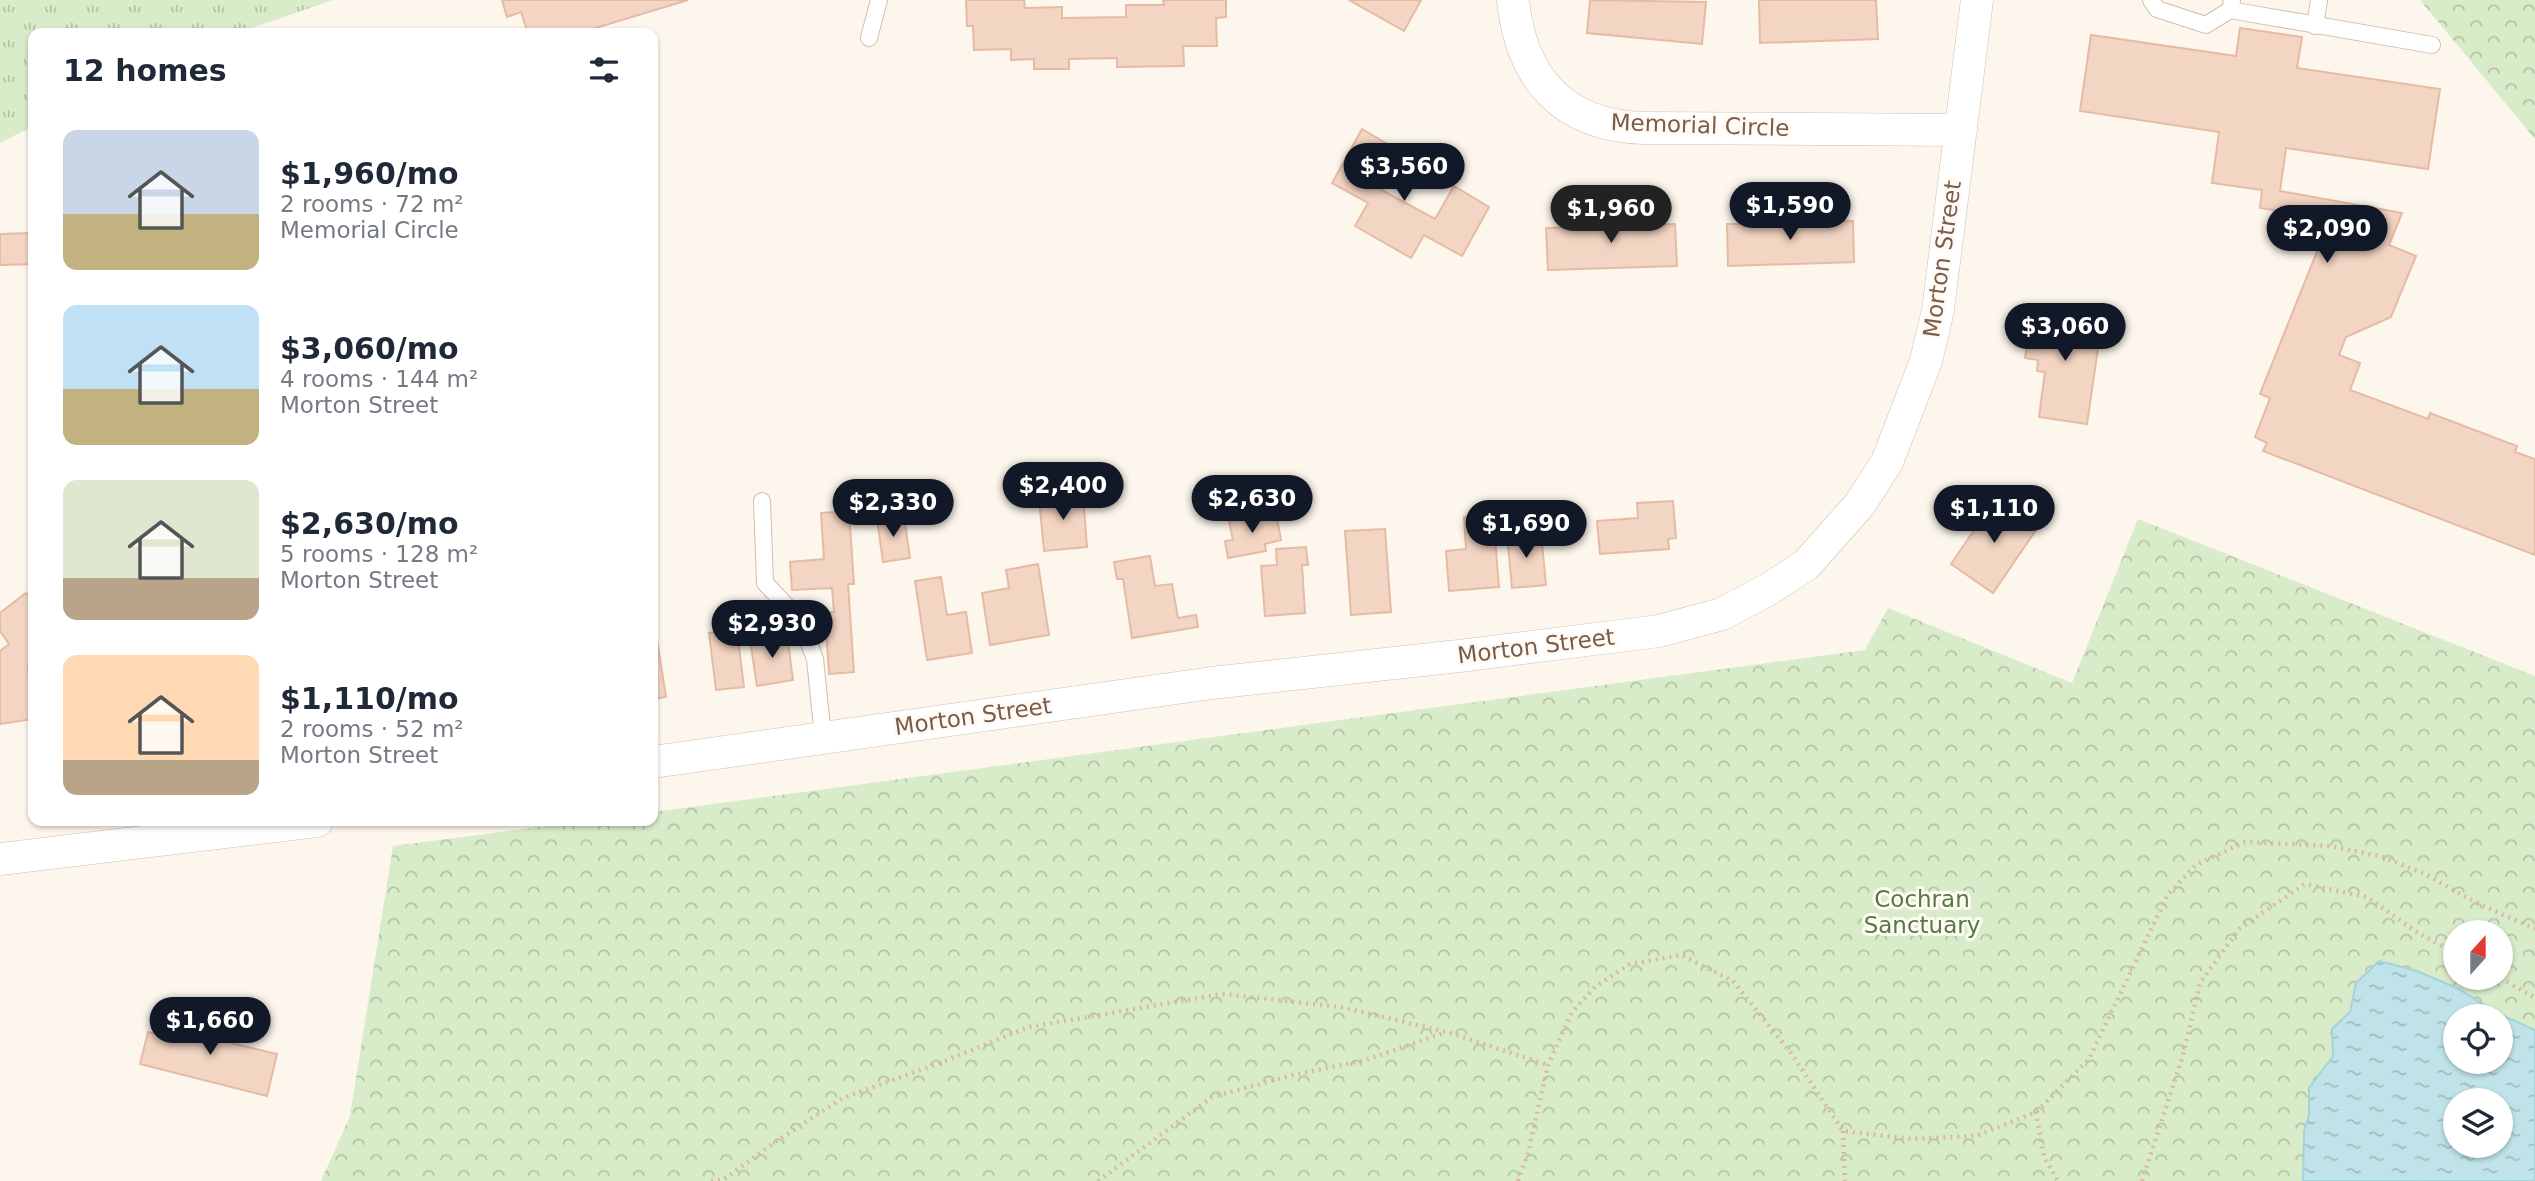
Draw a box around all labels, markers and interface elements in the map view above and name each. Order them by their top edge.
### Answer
icon: filters [585,51,623,89]
text: 12 homes [63,53,227,88]
street label: Memorial Circle [1610,109,1790,141]
pin: $3,560 [1347,144,1461,203]
text: $3,560 [1360,153,1448,179]
text: $1,960/mo [280,156,459,191]
icon: home [119,158,203,242]
street label: Morton Street [1918,179,1966,339]
pin: $1,590 [1733,182,1847,242]
pin: $1,960 [1554,186,1668,245]
text: 2 rooms · 72 m² [280,191,464,217]
text: $1,590 [1746,192,1834,218]
text: $1,960 [1567,195,1655,221]
pin: $2,090 [2270,205,2384,265]
text: $2,090 [2283,215,2371,241]
text: Memorial Circle [280,217,459,243]
pin: $3,060 [2008,304,2122,363]
text: $3,060 [2021,313,2109,339]
text: $3,060/mo [280,331,459,366]
icon: home [119,333,203,417]
text: 4 rooms · 144 m² [280,366,478,392]
text: Morton Street [280,392,438,418]
pin: $2,400 [1006,462,1120,522]
text: $2,400 [1019,472,1107,498]
pin: $2,630 [1195,476,1309,535]
pin: $2,330 [836,480,950,539]
text: $2,630 [1208,485,1296,511]
pin: $1,110 [1937,486,2051,545]
text: $2,330 [849,489,937,515]
text: $1,110 [1950,495,2038,521]
pin: $1,690 [1469,500,1583,560]
text: $2,630/mo [280,506,459,541]
icon: home [119,508,203,592]
text: $1,690 [1482,510,1570,536]
text: 5 rooms · 128 m² [280,541,478,567]
text: Morton Street [280,567,438,593]
pin: $2,930 [715,600,829,660]
text: $2,930 [728,610,816,636]
street label: Morton Street [1456,623,1616,669]
text: $1,110/mo [280,681,459,716]
icon: home [119,683,203,767]
street label: Morton Street [893,692,1053,740]
text: 2 rooms · 52 m² [280,716,464,742]
text: Morton Street [280,742,438,768]
park label: Cochran Sanctuary [1864,886,1980,938]
north arrow [2443,920,2513,990]
map controls [2443,920,2513,1158]
pin: $1,660 [153,998,267,1057]
button: locate [2443,1004,2513,1074]
text: $1,660 [166,1007,254,1033]
button: layers [2443,1088,2513,1158]

